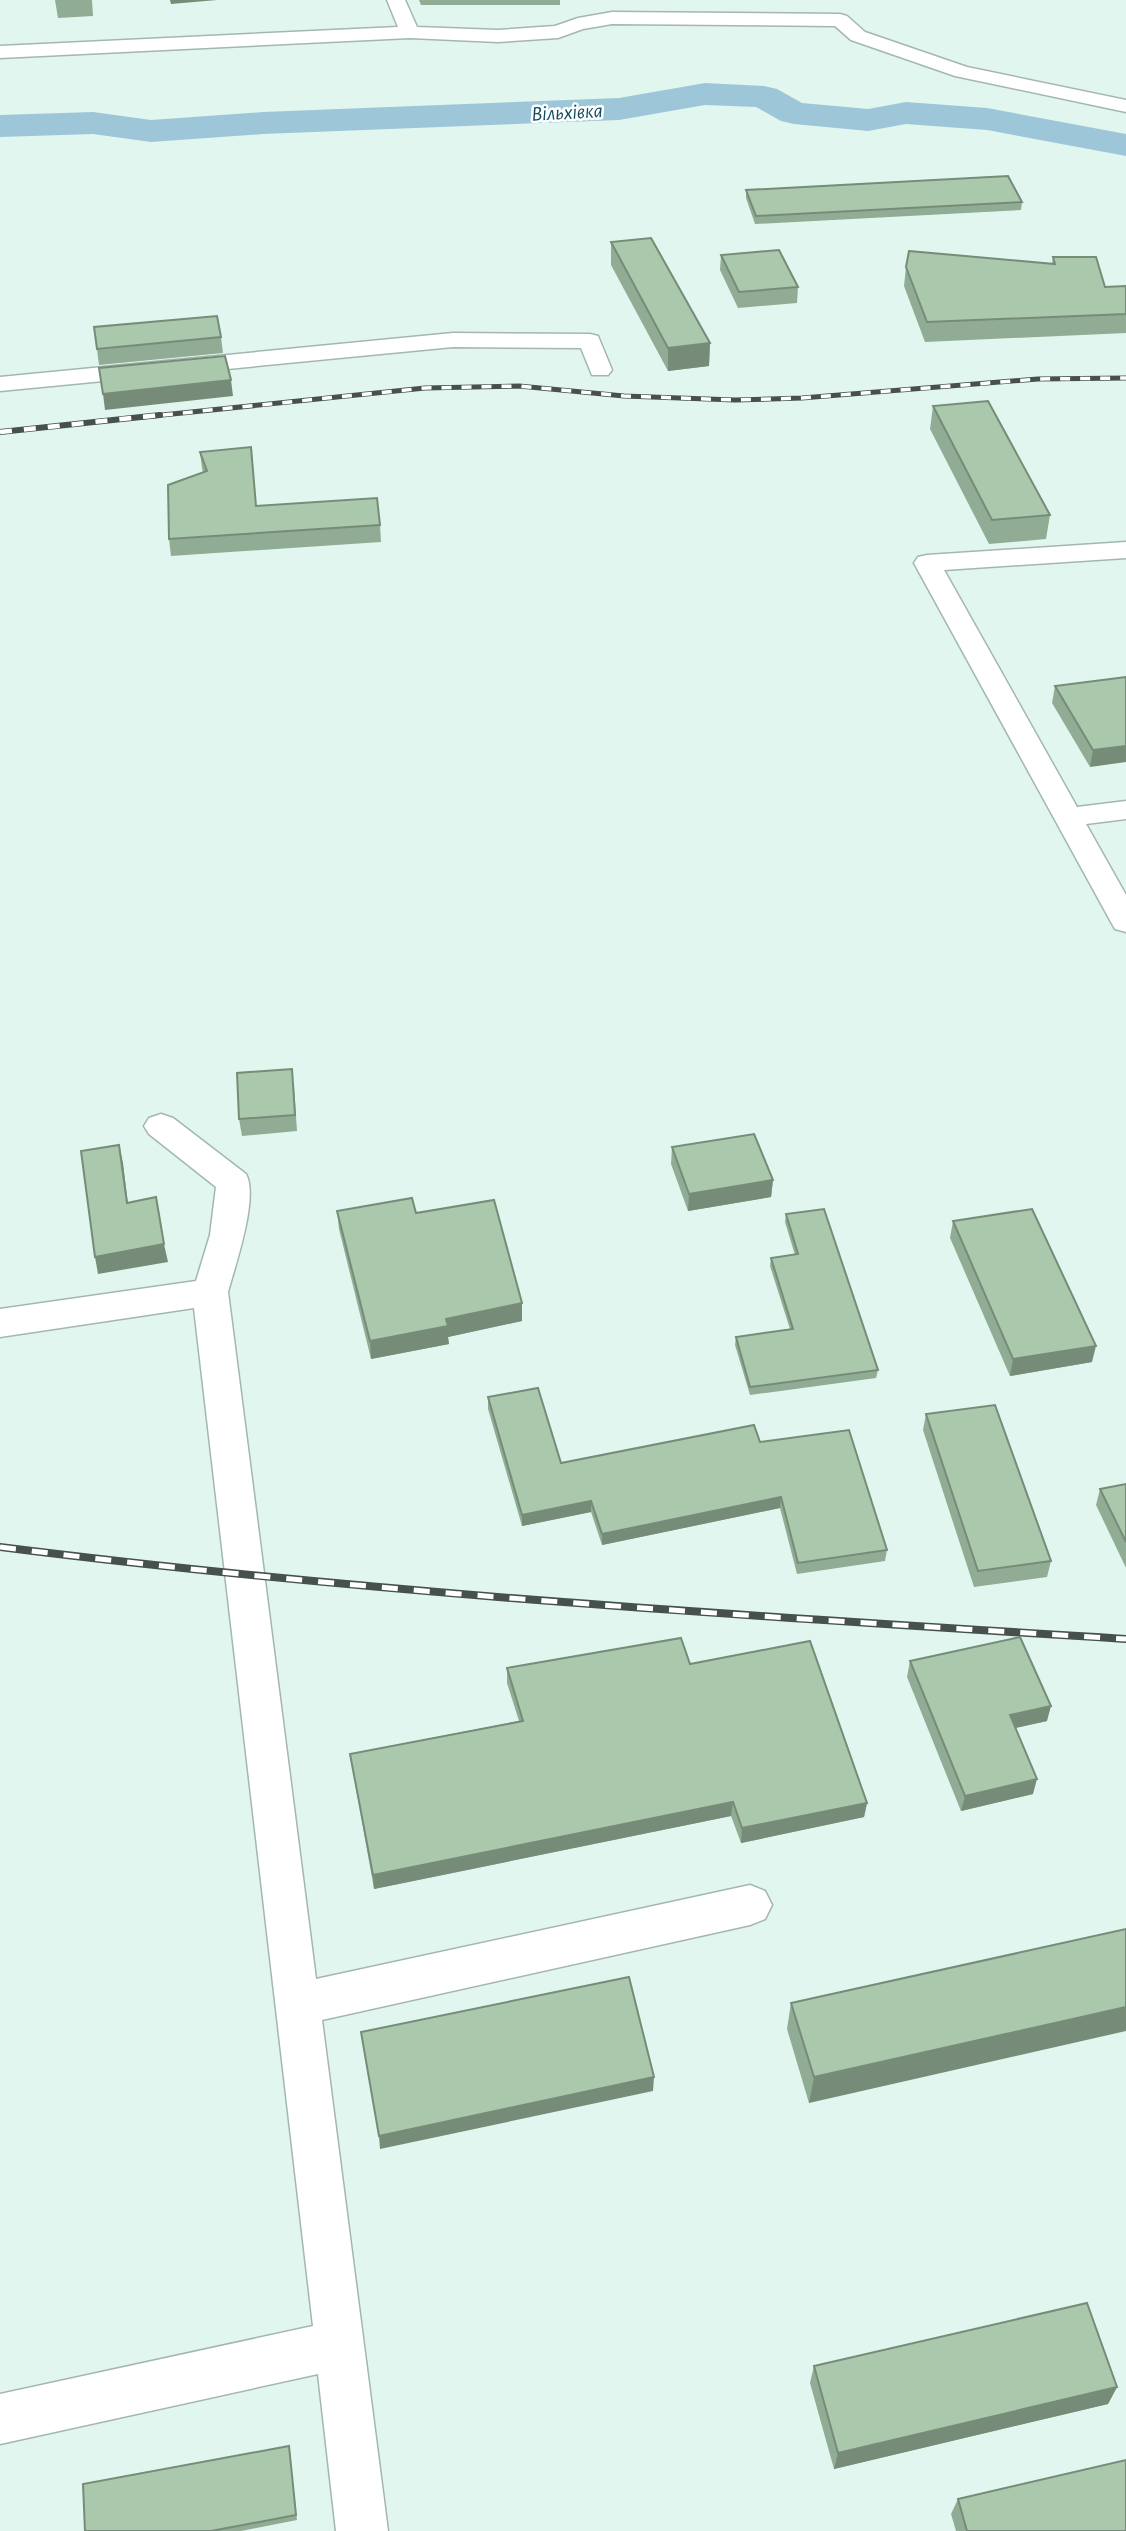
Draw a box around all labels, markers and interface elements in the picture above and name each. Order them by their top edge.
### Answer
water label: Вільхівка [531,100,603,125]

